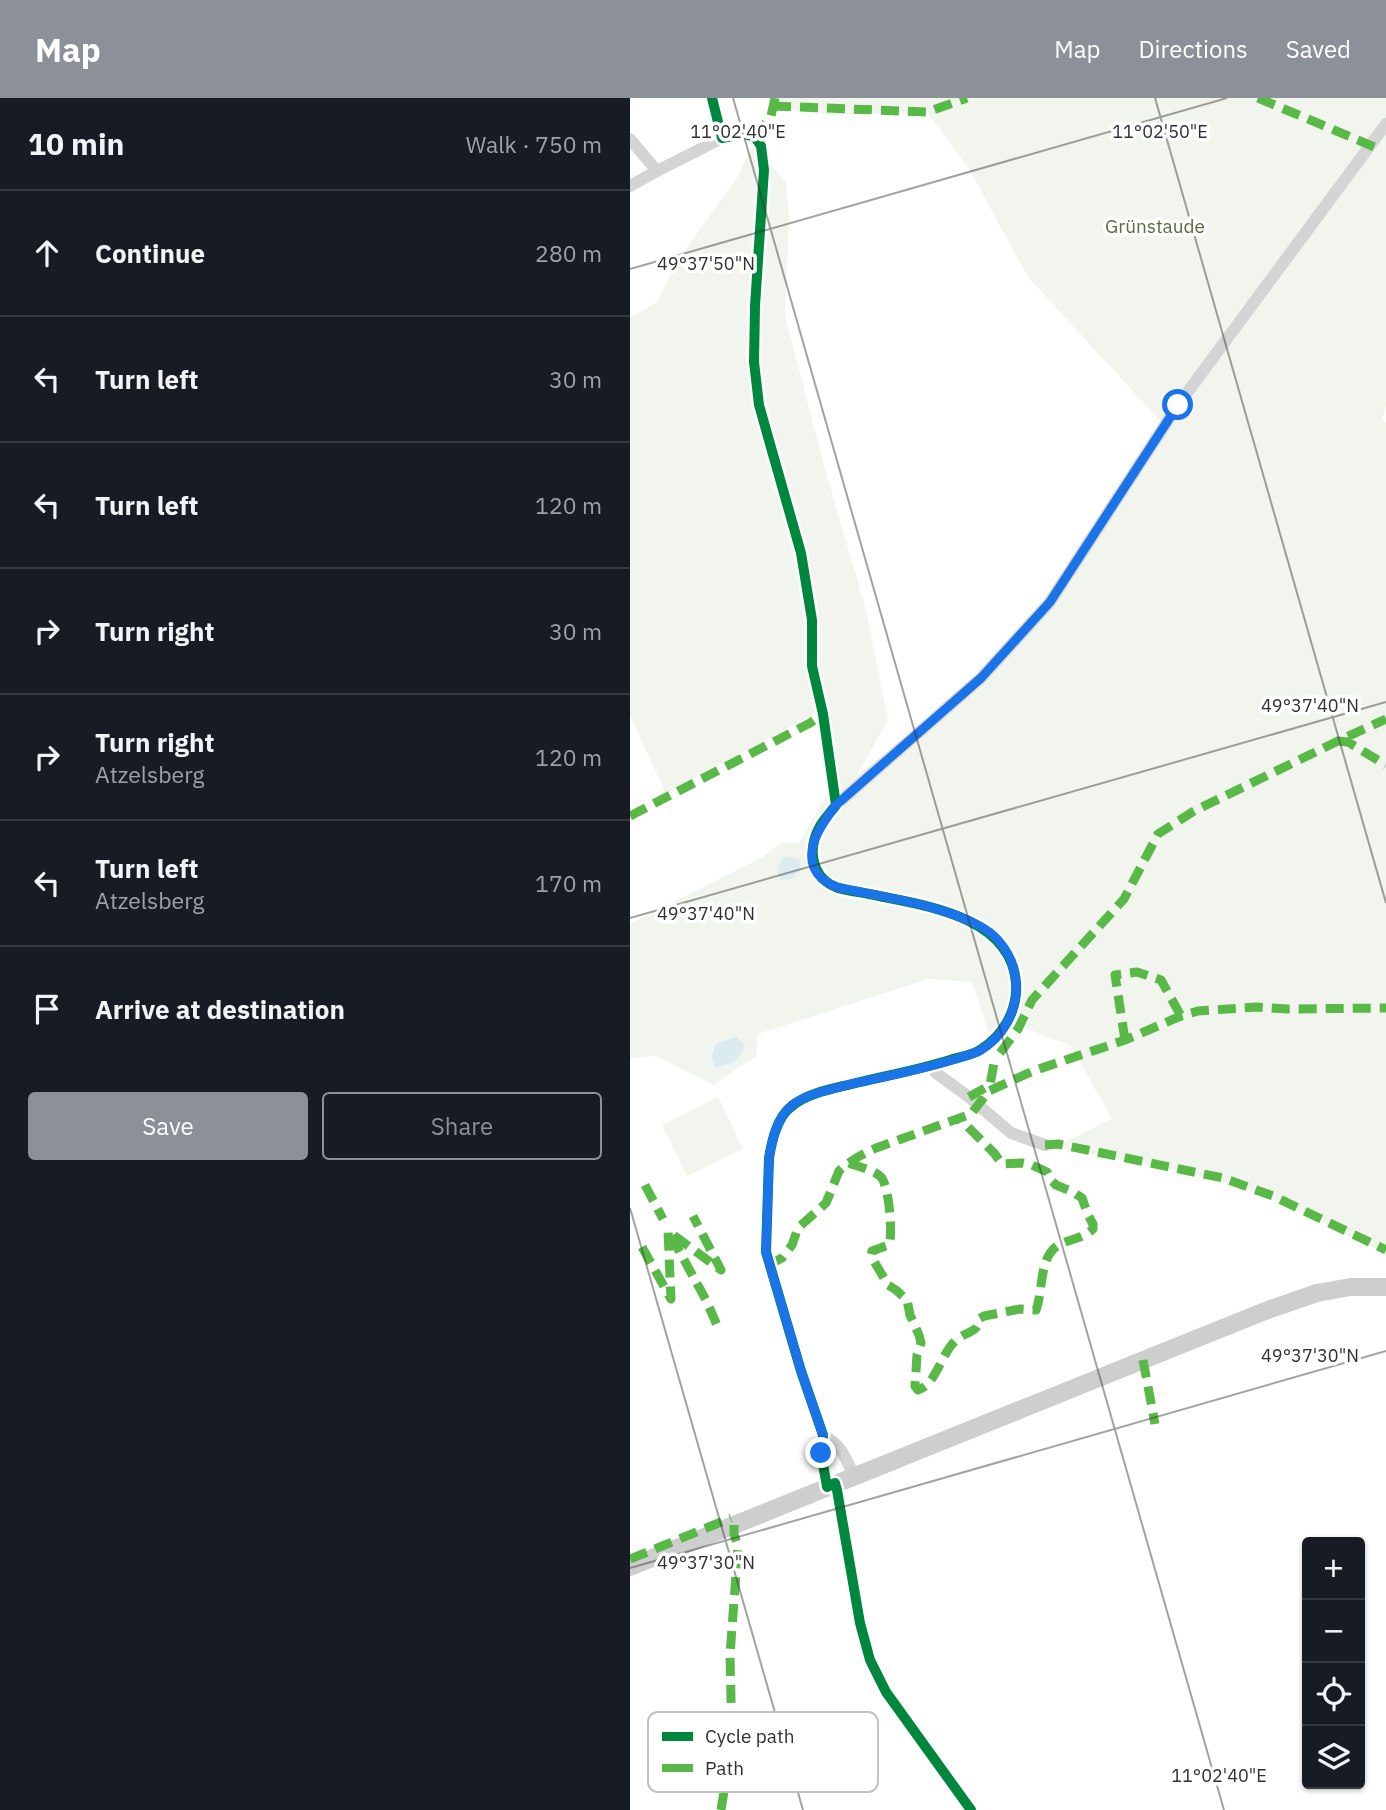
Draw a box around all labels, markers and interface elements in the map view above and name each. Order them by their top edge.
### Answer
text: Map [35,28,101,71]
text: Map [1054,33,1100,65]
text: Directions [1138,33,1248,65]
text: Saved [1286,33,1351,65]
text: 11°02'40"E [690,120,786,143]
text: 11°02'50"E [1112,120,1208,143]
text: 10 min [28,124,124,163]
text: Walk · 750 m [466,129,602,159]
park label: Grünstaude [1105,214,1205,238]
icon: ahead [28,234,66,272]
text: Continue [95,236,205,270]
text: 280 m [535,238,602,268]
text: 49°37'50"N [657,252,755,275]
icon: left [28,360,66,398]
text: Turn left [95,362,198,396]
text: 30 m [549,364,602,394]
route start [1162,389,1193,420]
icon: left [28,486,66,524]
text: Turn left [95,488,198,522]
text: 120 m [535,490,602,520]
icon: right [28,612,66,650]
text: Turn right [95,614,214,648]
text: 30 m [549,616,602,646]
text: 49°37'40"N [1261,694,1359,717]
text: Turn right [95,725,214,759]
icon: right [28,738,66,776]
text: 120 m [535,742,602,772]
text: Atzelsberg [95,759,204,789]
text: Turn left [95,851,198,885]
icon: left [28,864,66,902]
text: 170 m [535,868,602,898]
text: Atzelsberg [95,885,204,915]
text: 49°37'40"N [657,902,755,925]
icon: arrive [28,990,66,1028]
text: Arrive at destination [95,992,345,1026]
button: Save [28,1092,308,1160]
button: Share [322,1092,602,1160]
text: 49°37'30"N [1261,1344,1359,1367]
route end [805,1437,836,1468]
map controls [1302,1537,1365,1789]
button: + [1302,1537,1365,1600]
text: 49°37'30"N [657,1551,755,1574]
button: − [1302,1600,1365,1663]
button: locate [1302,1663,1365,1726]
legend [648,1712,878,1792]
text: Cycle path [705,1724,794,1748]
button: layers [1302,1726,1365,1789]
text: Path [705,1756,744,1780]
text: 11°02'40"E [1171,1764,1267,1787]

